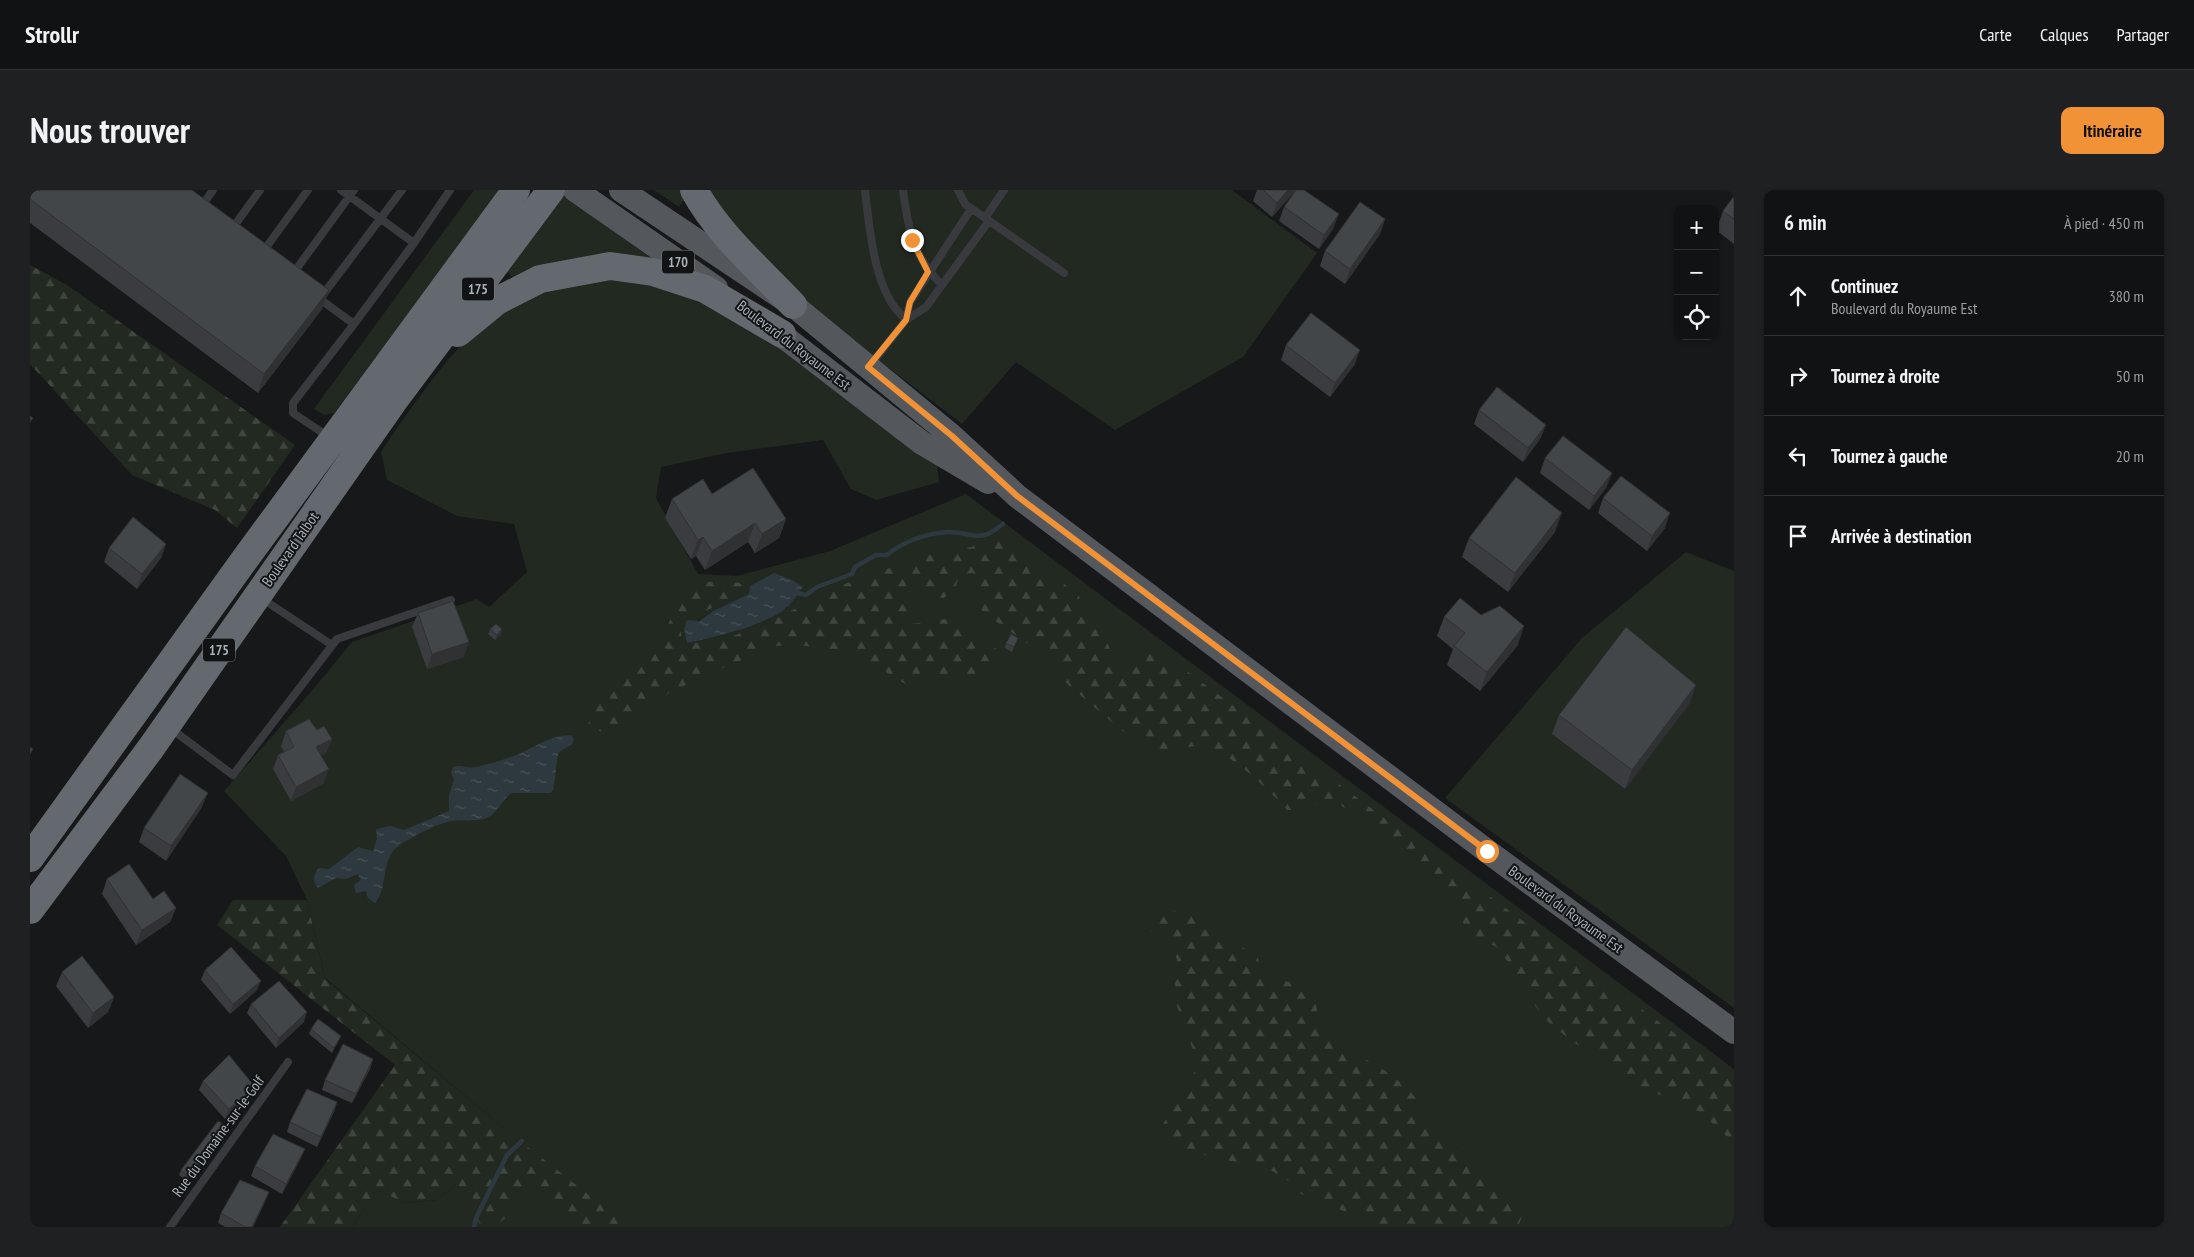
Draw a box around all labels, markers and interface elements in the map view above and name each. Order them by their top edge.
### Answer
text: Strollr [25,19,79,50]
text: Carte [1979,23,2012,46]
text: Calques [2040,23,2089,46]
text: Partager [2117,23,2169,46]
text: Nous trouver [30,107,190,153]
button: Itinéraire [2061,107,2164,154]
map controls [1674,205,1719,340]
button: + [1674,205,1719,250]
text: 6 min [1784,209,1826,236]
text: À pied · 450 m [2064,213,2144,233]
route end [901,229,924,252]
button: − [1674,250,1719,295]
road number: 170 [662,251,694,274]
text: Continuez [1831,274,1898,298]
road number: 175 [462,278,494,300]
icon: ahead [1784,282,1812,310]
text: 380 m [2109,286,2144,306]
button: locate [1674,295,1719,340]
street label: Boulevard du Royaume Est [734,296,854,394]
text: Boulevard du Royaume Est [1831,298,1977,318]
icon: right [1784,362,1812,390]
text: Tournez à droite [1831,364,1940,388]
text: 50 m [2116,366,2144,386]
icon: left [1784,442,1812,470]
text: Tournez à gauche [1831,444,1948,468]
text: 20 m [2116,446,2144,466]
street label: Boulevard Talbot [257,508,323,590]
icon: arrive [1784,522,1812,550]
text: Arrivée à destination [1831,524,1972,548]
road number: 175 [203,638,235,662]
route start [1476,840,1499,863]
street label: Boulevard du Royaume Est [1505,861,1627,957]
street label: Rue du Domaine-sur-le-Golf [168,1071,269,1200]

